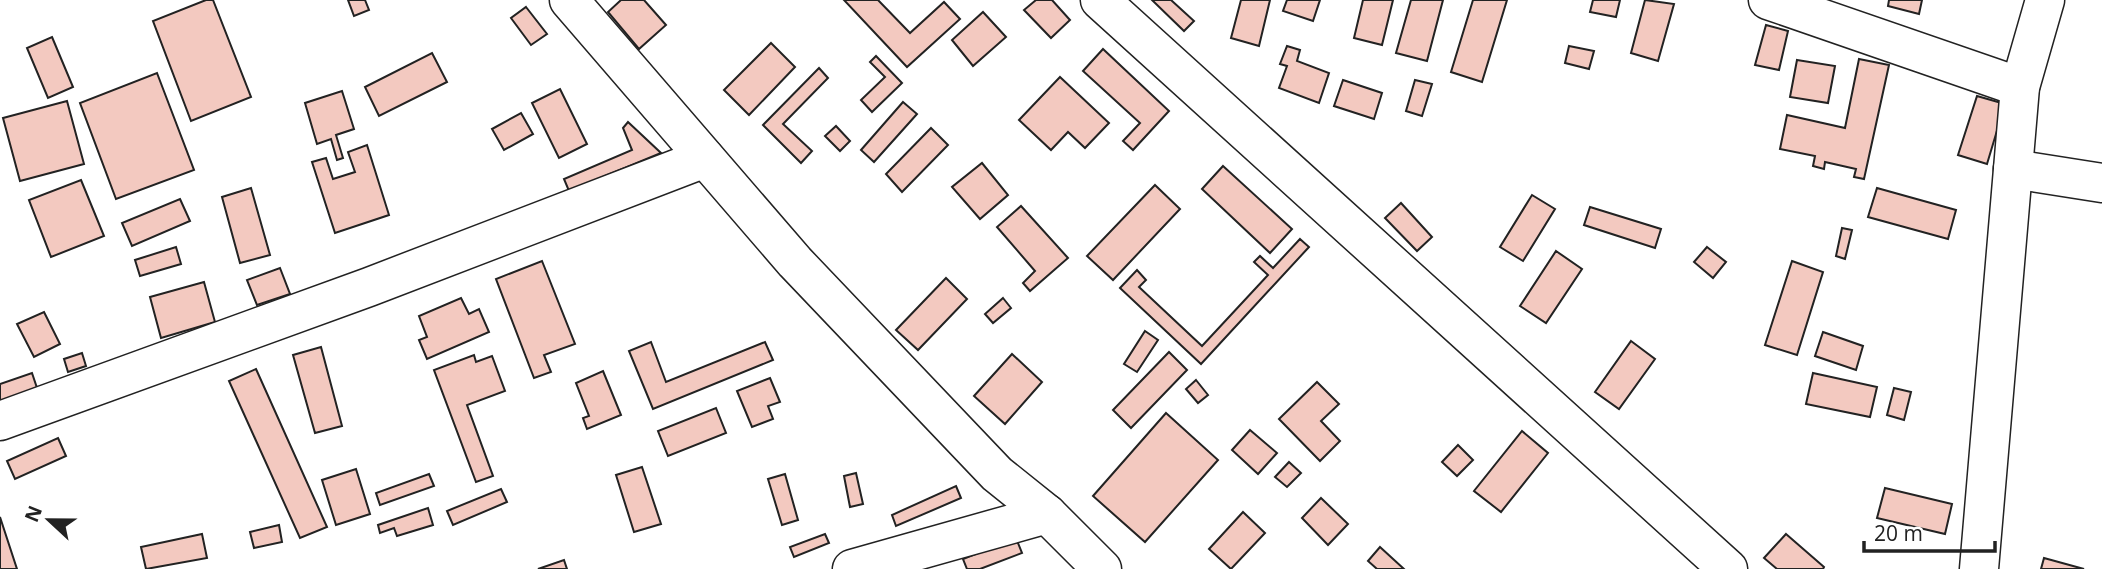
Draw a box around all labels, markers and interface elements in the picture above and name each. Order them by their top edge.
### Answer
north arrow [14,485,84,555]
text: N [18,502,48,526]
scale bar [1864,510,1995,554]
text: 20 m [1874,519,1923,547]

